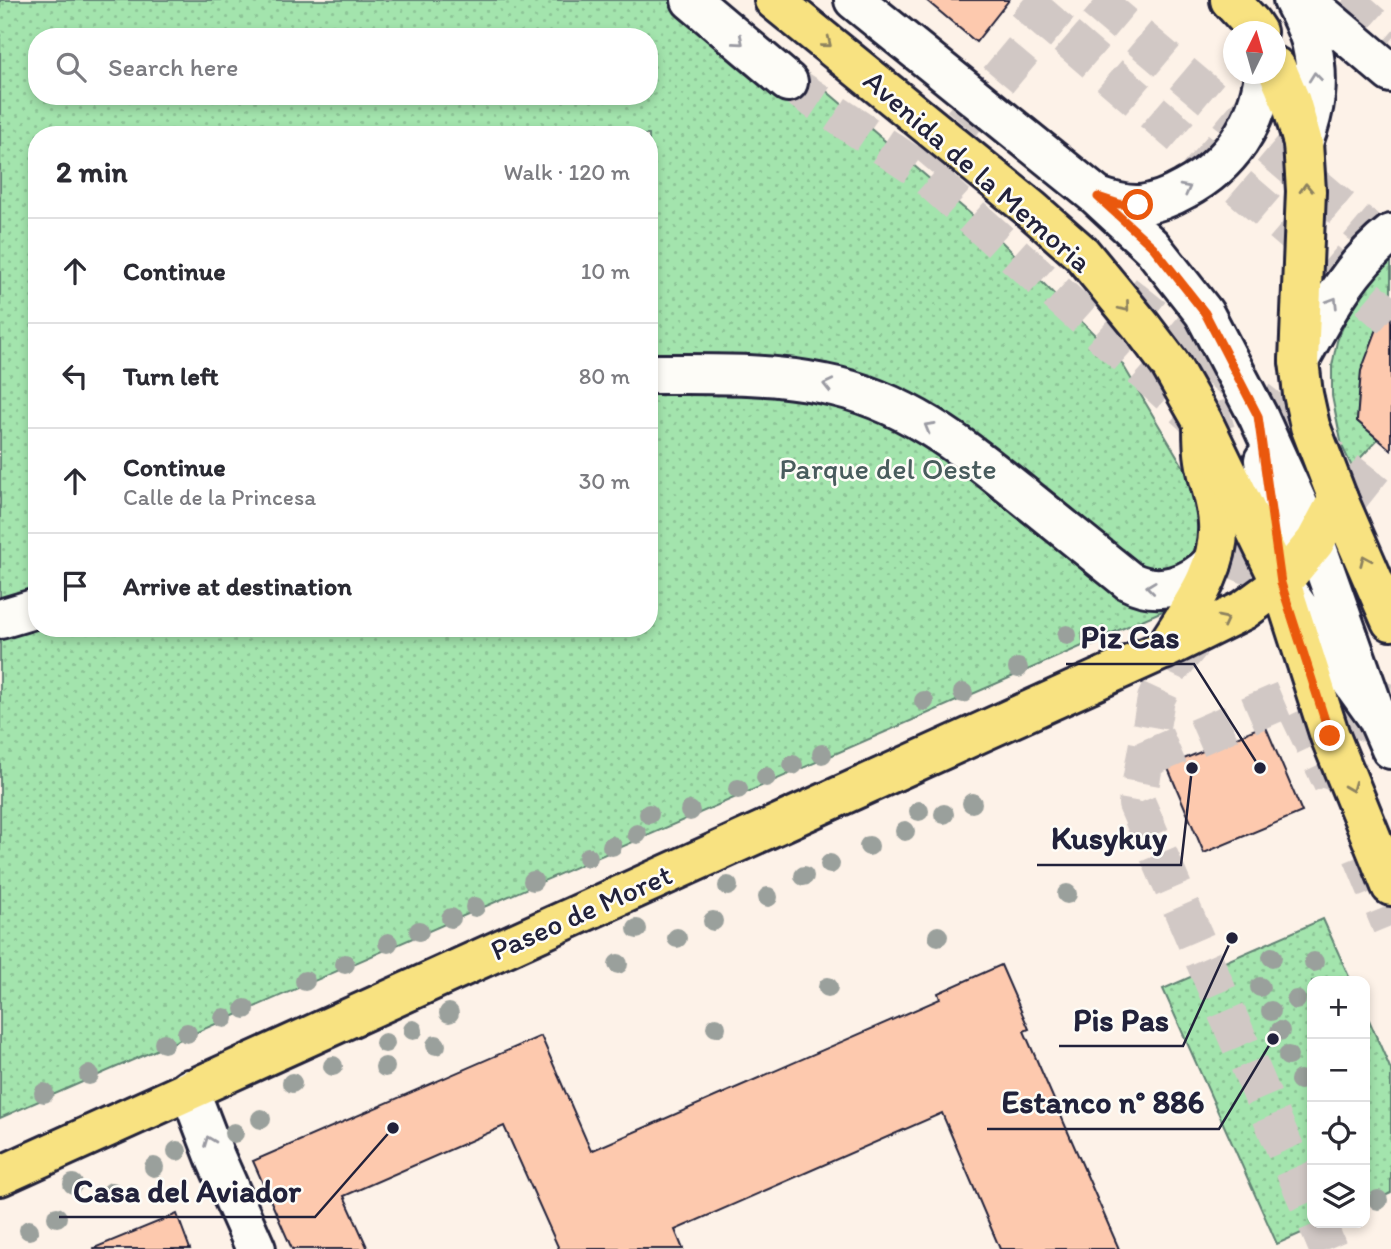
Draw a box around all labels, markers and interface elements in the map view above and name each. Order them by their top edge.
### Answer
north arrow [1223,21,1286,84]
search box [28,28,658,105]
one-way arrow [731,33,744,45]
one-way arrow [819,34,832,47]
icon: search [52,48,90,86]
text: Search here [108,51,238,83]
street label: Avenida de la Memoria [856,62,1100,281]
one-way arrow [1308,71,1323,82]
text: 2 min [56,153,127,190]
text: Walk · 120 m [504,158,630,186]
one-way arrow [1298,182,1313,193]
one-way arrow [1179,184,1191,197]
route start [1122,189,1153,220]
icon: ahead [56,252,94,290]
text: Continue [123,255,226,287]
text: 10 m [581,257,630,285]
one-way arrow [1325,297,1337,310]
one-way arrow [1117,299,1129,312]
icon: left [56,357,94,395]
text: Turn left [123,360,219,392]
text: 80 m [579,362,630,390]
one-way arrow [822,379,834,394]
one-way arrow [924,422,936,435]
park label: Parque del Oeste [779,450,997,487]
text: Continue [123,451,226,483]
icon: ahead [56,462,94,500]
text: 30 m [579,467,630,495]
text: Calle de la Princesa [123,483,316,511]
one-way arrow [1359,555,1373,567]
icon: arrive [56,567,94,605]
text: Arrive at destination [123,570,352,602]
one-way arrow [1145,580,1156,595]
callout: Piz Cas [1066,611,1194,664]
one-way arrow [1217,614,1229,628]
text: Piz Cas [1080,618,1180,656]
route end [1314,720,1345,751]
one-way arrow [1342,780,1356,792]
callout: Kusykuy [1037,812,1181,865]
text: Kusykuy [1051,819,1168,857]
street label: Paseo de Moret [484,855,678,969]
map controls [1307,976,1370,1228]
button: + [1307,976,1370,1039]
callout: Pis Pas [1059,993,1183,1046]
text: Pis Pas [1073,1001,1169,1039]
button: − [1307,1039,1370,1102]
callout: Estanco n° 886 [987,1076,1219,1129]
text: Estanco n° 886 [1002,1083,1204,1121]
button: locate [1307,1102,1370,1165]
one-way arrow [204,1136,218,1148]
callout: Casa del Aviador [59,1164,315,1217]
button: layers [1307,1165,1370,1228]
text: Casa del Aviador [73,1172,302,1210]

